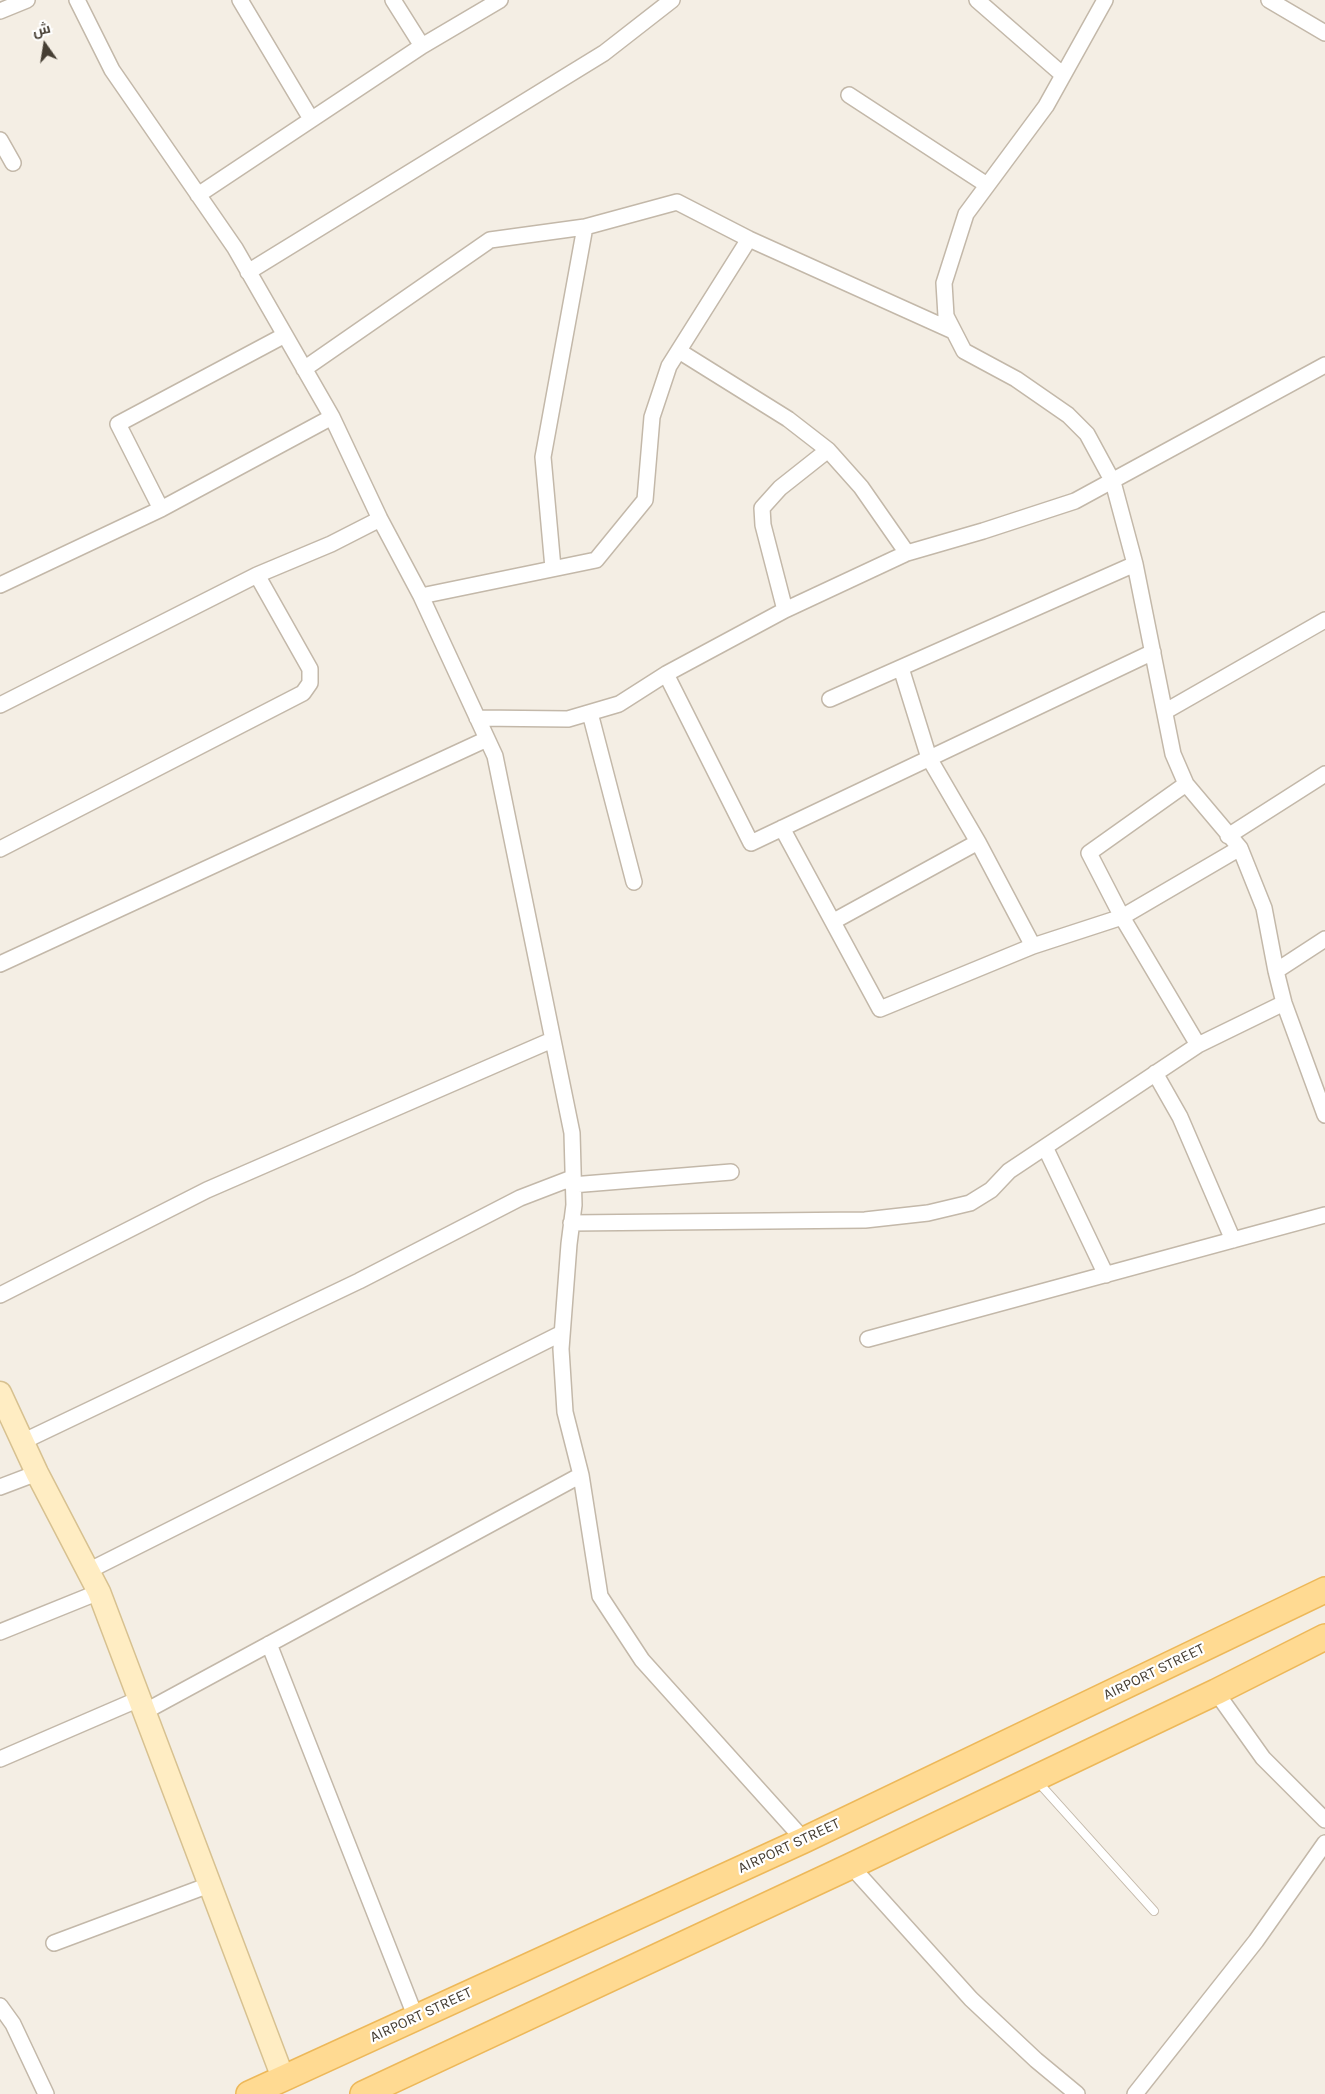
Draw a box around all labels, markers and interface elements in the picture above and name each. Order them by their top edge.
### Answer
north arrow [20,20,70,70]
text: ش [31,20,52,40]
street label: AIRPORT STREET [1100,1640,1208,1704]
street label: AIRPORT STREET [735,1815,843,1877]
street label: AIRPORT STREET [367,1984,475,2046]

